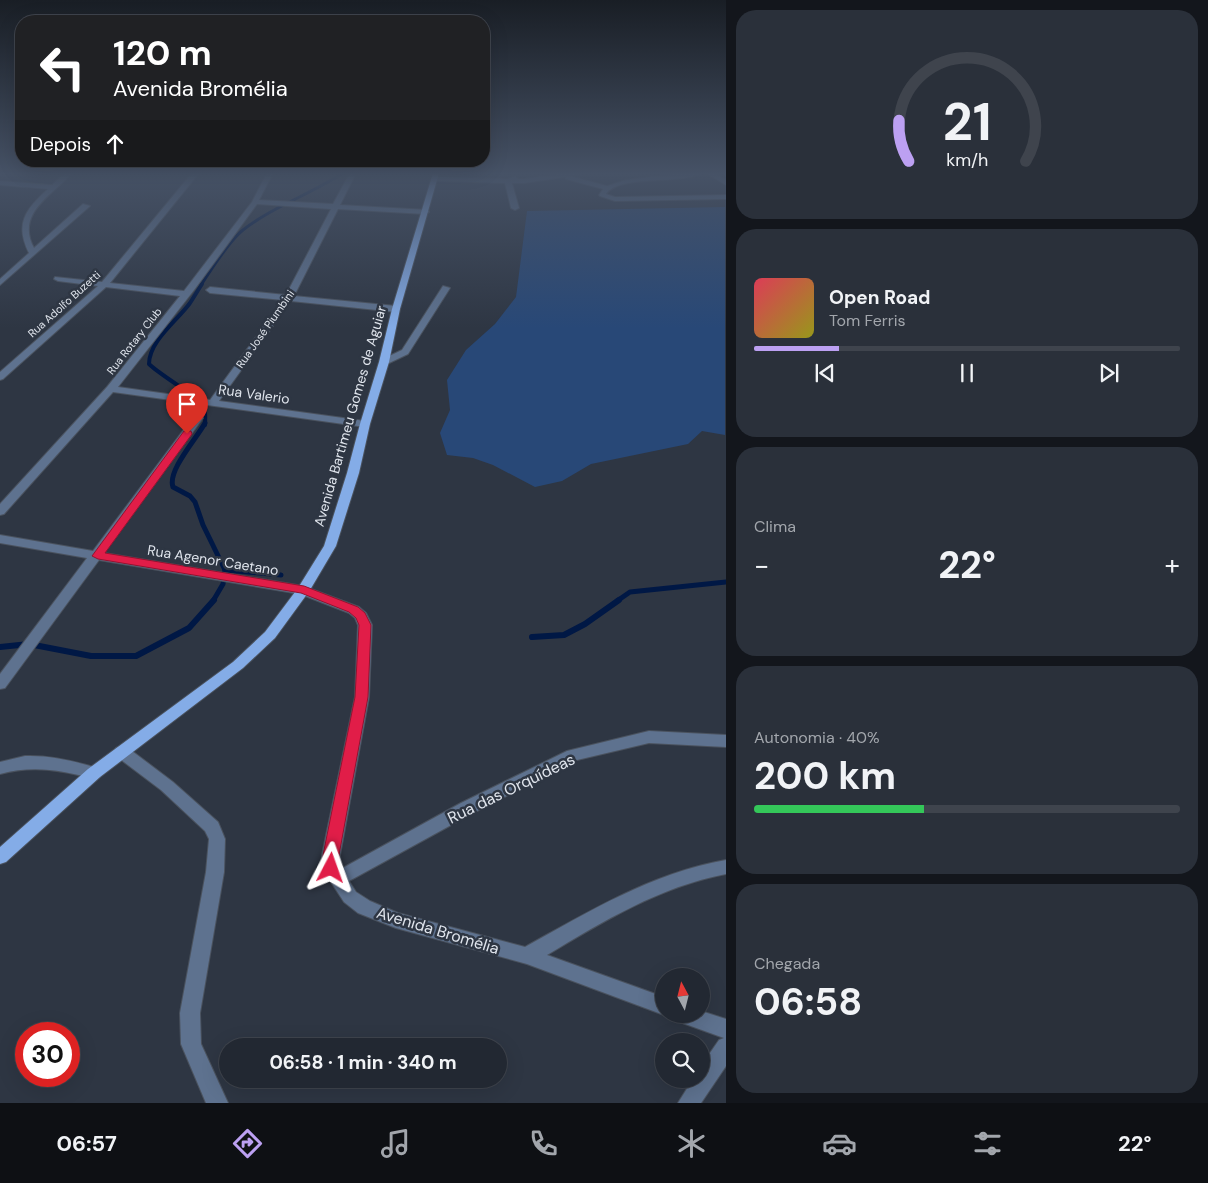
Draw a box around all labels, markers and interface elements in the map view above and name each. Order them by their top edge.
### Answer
text: 120 m [113,30,212,76]
icon: left [30,35,95,100]
text: Avenida Bromélia [113,74,288,103]
text: 21 [943,88,991,156]
icon: ahead [101,130,129,158]
text: Depois [30,132,91,157]
text: km/h [946,148,988,172]
street label: Rua Adolfo Buzetti [25,268,103,340]
text: Open Road [829,285,931,310]
street label: Rua José Piumbini [233,287,297,371]
street label: Avenida Bartimeu Gomes de Aguiar [310,303,390,529]
street label: Rua Rotary Club [103,305,165,377]
text: Tom Ferris [829,310,906,331]
icon: previous [811,359,839,387]
icon: pause [953,359,981,387]
icon: next [1095,359,1123,387]
street label: Rua Valerio [217,380,291,408]
pin [166,383,208,434]
icon: arrive [173,390,201,418]
text: Clima [754,516,796,537]
text: 22° [938,540,996,590]
street label: Rua Agenor Caetano [146,541,280,579]
text: − [754,547,769,584]
text: + [1165,547,1180,584]
text: Autonomia · 40% [754,727,880,748]
street label: Rua das Orquídeas [444,748,578,828]
text: 200 km [754,751,896,801]
position arrow [304,841,356,893]
street label: Avenida Bromélia [374,902,502,959]
text: Chegada [754,953,820,974]
north arrow [655,968,710,1022]
map controls [655,968,710,1088]
text: 06:58 [754,977,862,1027]
speed limit sign: 30 [15,1022,80,1087]
button: search [655,1033,710,1088]
text: 06:58 · 1 min · 340 m [269,1050,457,1075]
icon: directions [230,1126,265,1161]
icon: music [378,1126,413,1161]
icon: phone [526,1126,561,1161]
icon: climate [674,1126,709,1161]
icon: car [822,1126,857,1161]
icon: filters [970,1126,1005,1161]
text: 06:57 [57,1129,117,1158]
text: 22° [1118,1129,1151,1158]

